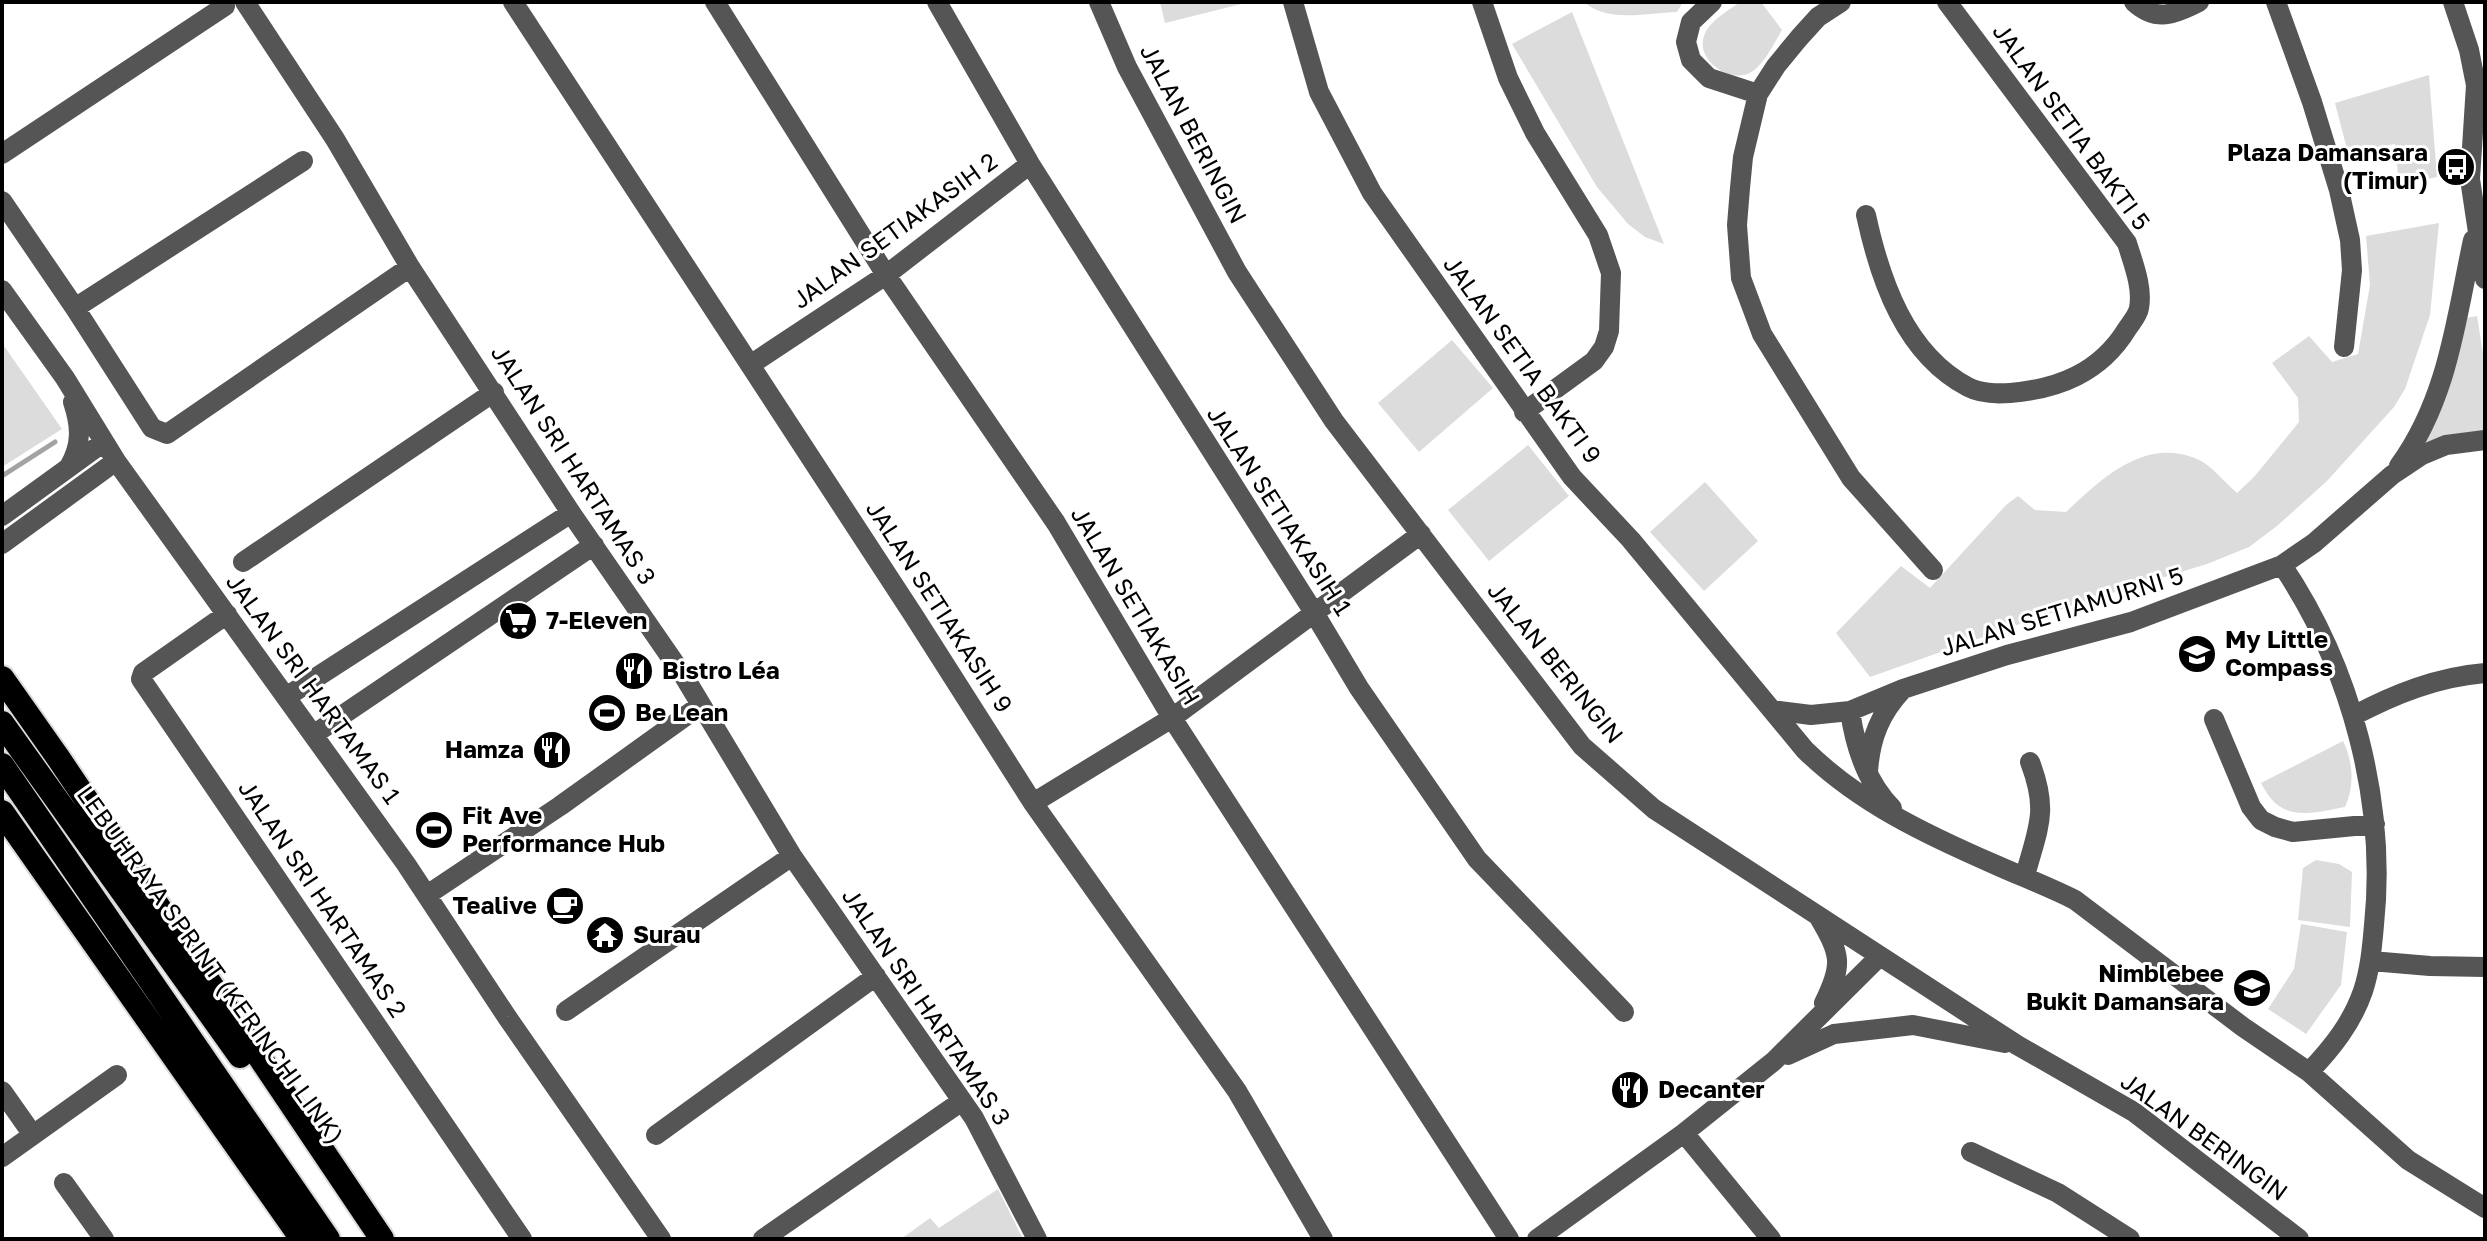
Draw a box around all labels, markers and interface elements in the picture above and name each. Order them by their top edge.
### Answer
street label: JALAN SETIA BAKTI 5 [1987,17,2157,235]
street label: JALAN BERINGIN [1135,39,1254,228]
place label: Plaza Damansara (Timur) [2227,137,2428,194]
street label: JALAN SETIAKASIH 2 [786,146,1002,314]
bus stop icon: Plaza Damansara (Timur) [2435,146,2477,188]
street label: JALAN SETIA BAKTI 9 [1438,250,1608,468]
street label: JALAN SRI HARTAMAS 3 [486,339,663,589]
street label: JALAN SETIAKASIH 1 [1202,400,1359,620]
street label: JALAN SETIAKASIH 9 [861,495,1020,718]
street label: JALAN SETIAKASIH [1066,501,1207,710]
street label: JALAN SETIAMURNI 5 [1937,560,2186,661]
street label: JALAN SRI HARTAMAS 1 [221,567,408,809]
street label: JALAN BERINGIN [1482,576,1630,748]
supermarket icon: 7-Eleven [497,600,539,642]
place label: 7-Eleven [546,605,647,634]
place label: My Little Compass [2225,624,2333,681]
school or university icon: My Little Compass [2176,633,2218,675]
restaurant icon: Bistro Léa [613,650,655,692]
place label: Bistro Léa [662,655,780,684]
sports icon: Be Lean [586,692,628,734]
place label: Be Lean [635,697,728,726]
restaurant icon: Hamza [531,729,573,771]
place label: Hamza [445,734,524,763]
street label: JALAN SRI HARTAMAS 2 [233,774,414,1022]
street label: LEBUHRAYA SPRINT (KERINCHI LINK) [72,780,351,1149]
place label: Fit Ave Performance Hub [462,800,665,857]
sports icon: Fit Ave Performance Hub [413,809,455,851]
street label: JALAN SRI HARTAMAS 3 [837,882,1018,1130]
cafe icon: Tealive [544,885,586,927]
place label: Tealive [453,890,537,919]
temple icon: Surau [584,914,626,956]
place label: Surau [633,919,701,948]
place label: Nimblebee Bukit Damansara [2026,958,2224,1015]
school or university icon: Nimblebee Bukit Damansara [2231,967,2273,1009]
street label: JALAN BERINGIN [2116,1066,2294,1206]
restaurant icon: Decanter [1609,1069,1651,1111]
place label: Decanter [1658,1074,1765,1103]

